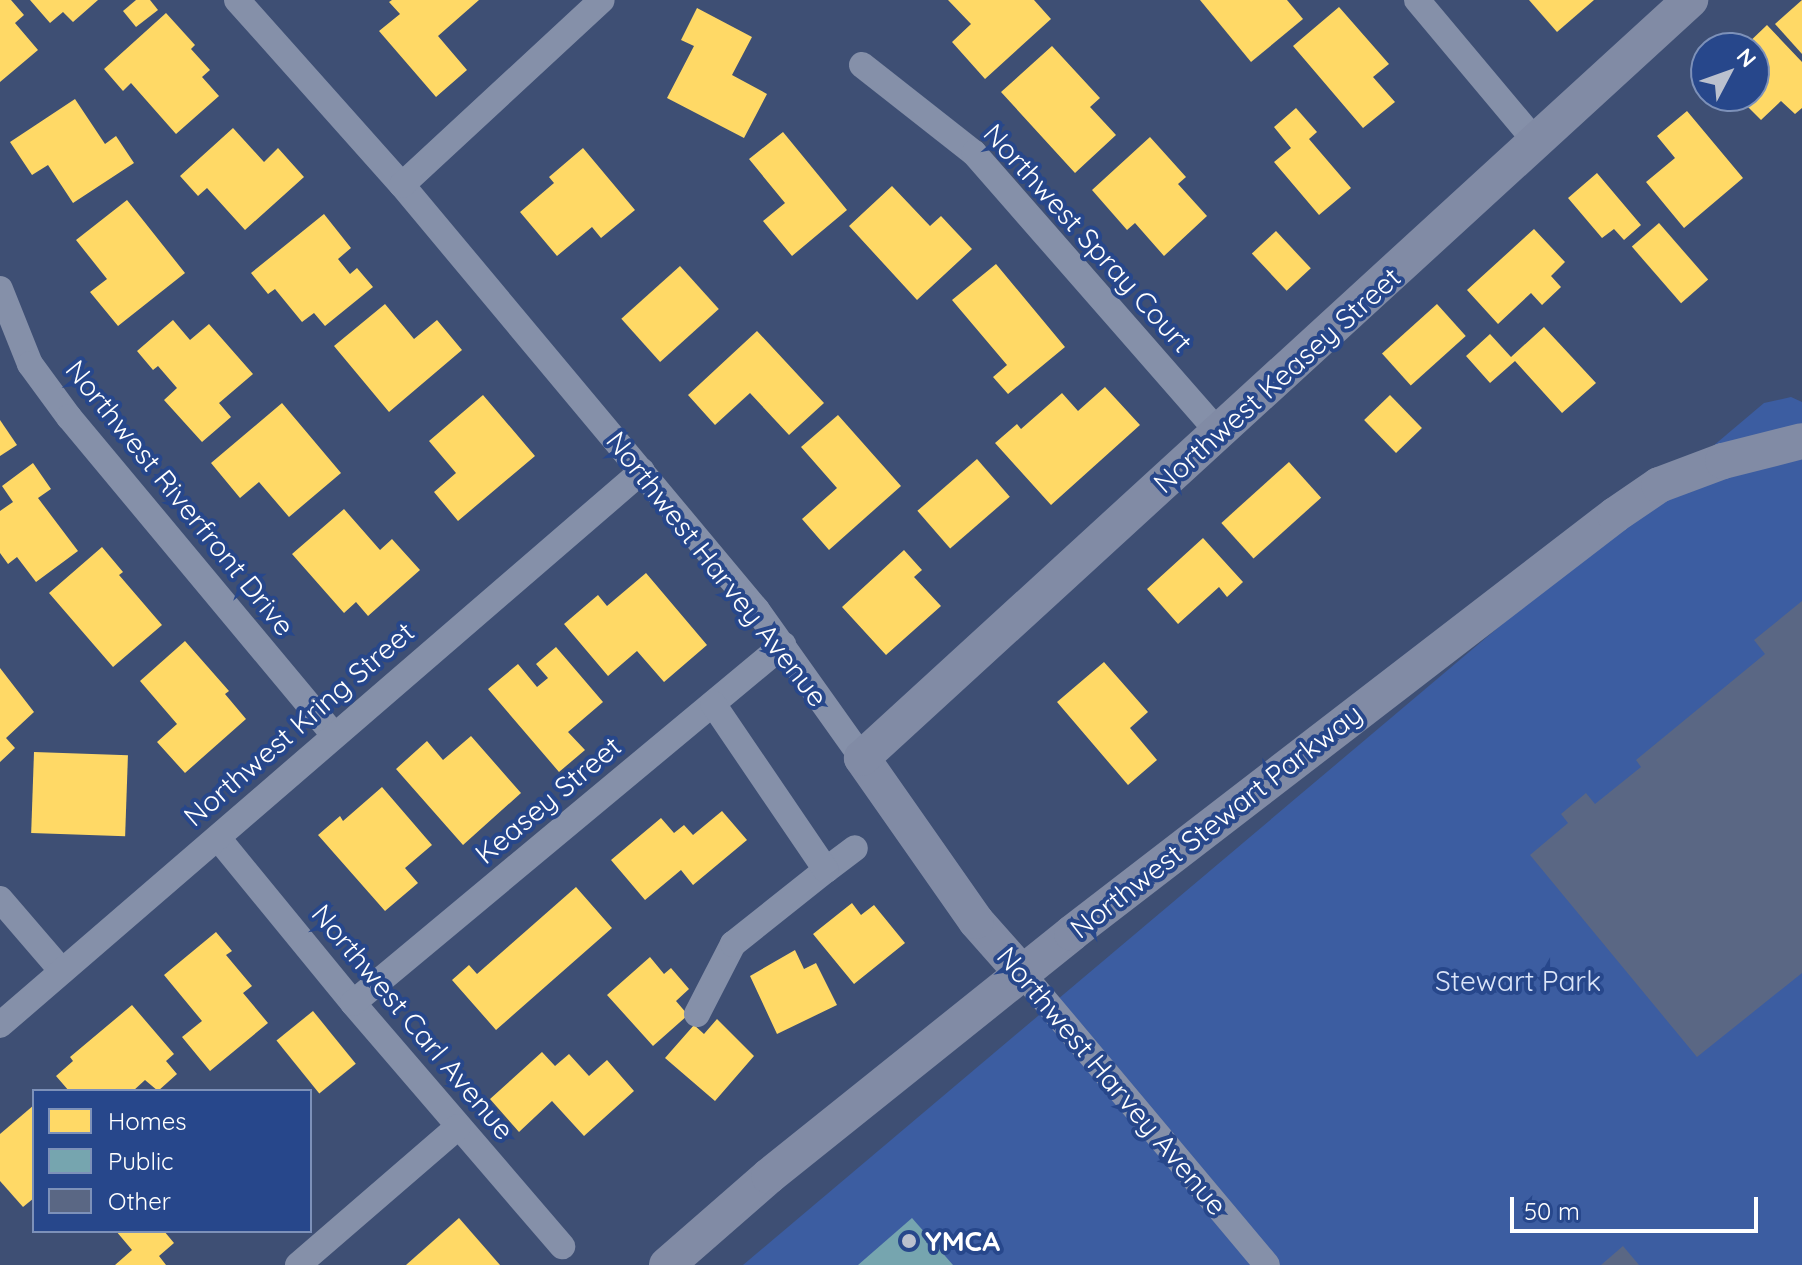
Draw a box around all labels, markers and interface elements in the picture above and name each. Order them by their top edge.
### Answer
north arrow [1690,32,1770,112]
text: N [1731,42,1762,73]
street label: Northwest Spray Court [977,117,1199,359]
street label: Northwest Keasey Street [1147,260,1407,500]
street label: Northwest Riverfront Drive [59,354,301,642]
street label: Northwest Harvey Avenue [599,425,835,713]
street label: Northwest Kring Street [177,615,421,833]
street label: Northwest Stewart Parkway [1063,697,1369,945]
street label: Keasey Street [468,729,628,871]
street label: Northwest Carl Avenue [305,898,521,1146]
street label: Northwest Harvey Avenue [990,940,1234,1222]
park label: Stewart Park [1435,964,1601,998]
legend [32,1089,312,1233]
text: Homes [108,1106,186,1136]
text: Public [108,1146,173,1176]
scale bar [1514,1181,1762,1231]
text: Other [108,1186,171,1216]
text: 50 m [1524,1196,1580,1226]
place label: YMCA [925,1224,1000,1258]
marker: YMCA [900,1232,918,1250]

